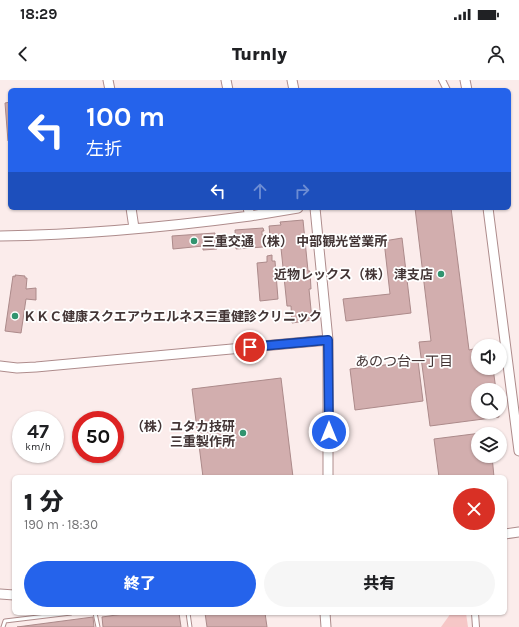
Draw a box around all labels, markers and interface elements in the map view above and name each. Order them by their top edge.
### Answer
text: 18:29 [20,5,57,23]
icon: back [12,43,34,65]
text: Turnly [232,43,287,65]
icon: person [485,43,507,65]
text: 100 m [86,100,165,133]
icon: left [20,104,72,156]
text: 左折 [86,138,122,160]
icon: left [207,180,229,202]
icon: ahead [249,180,271,202]
icon: right [291,180,313,202]
place label: 三重交通（株） 中部観光営業所 [202,234,387,249]
marker: 三重交通（株） 中部観光営業所 [189,236,199,246]
place label: 近物レックス（株） 津支店 [274,267,433,282]
marker: 近物レックス（株） 津支店 [436,269,446,279]
place label: ＫＫＣ健康スクエアウエルネス三重健診クリニック [23,309,322,324]
marker: ＫＫＣ健康スクエアウエルネス三重健診クリニック [10,311,20,321]
pin [233,330,267,364]
icon: arrive [239,336,261,358]
map controls [471,339,507,463]
button: sound [471,339,507,375]
district label: あのつ台一丁目 [355,353,453,370]
button: search [471,383,507,419]
speed limit sign: 50 [72,411,124,463]
position arrow [308,411,350,453]
place label: （株）ユタカ技研 三重製作所 [131,419,235,449]
text: 47 [27,420,49,443]
button: layers [471,427,507,463]
marker: （株）ユタカ技研 三重製作所 [238,428,248,438]
text: km/h [25,441,51,453]
text: 1 分 [24,488,64,516]
button: close [453,488,495,530]
text: 190 m · 18:30 [24,517,98,532]
button: 終了 [24,561,256,607]
button: 共有 [264,561,495,607]

